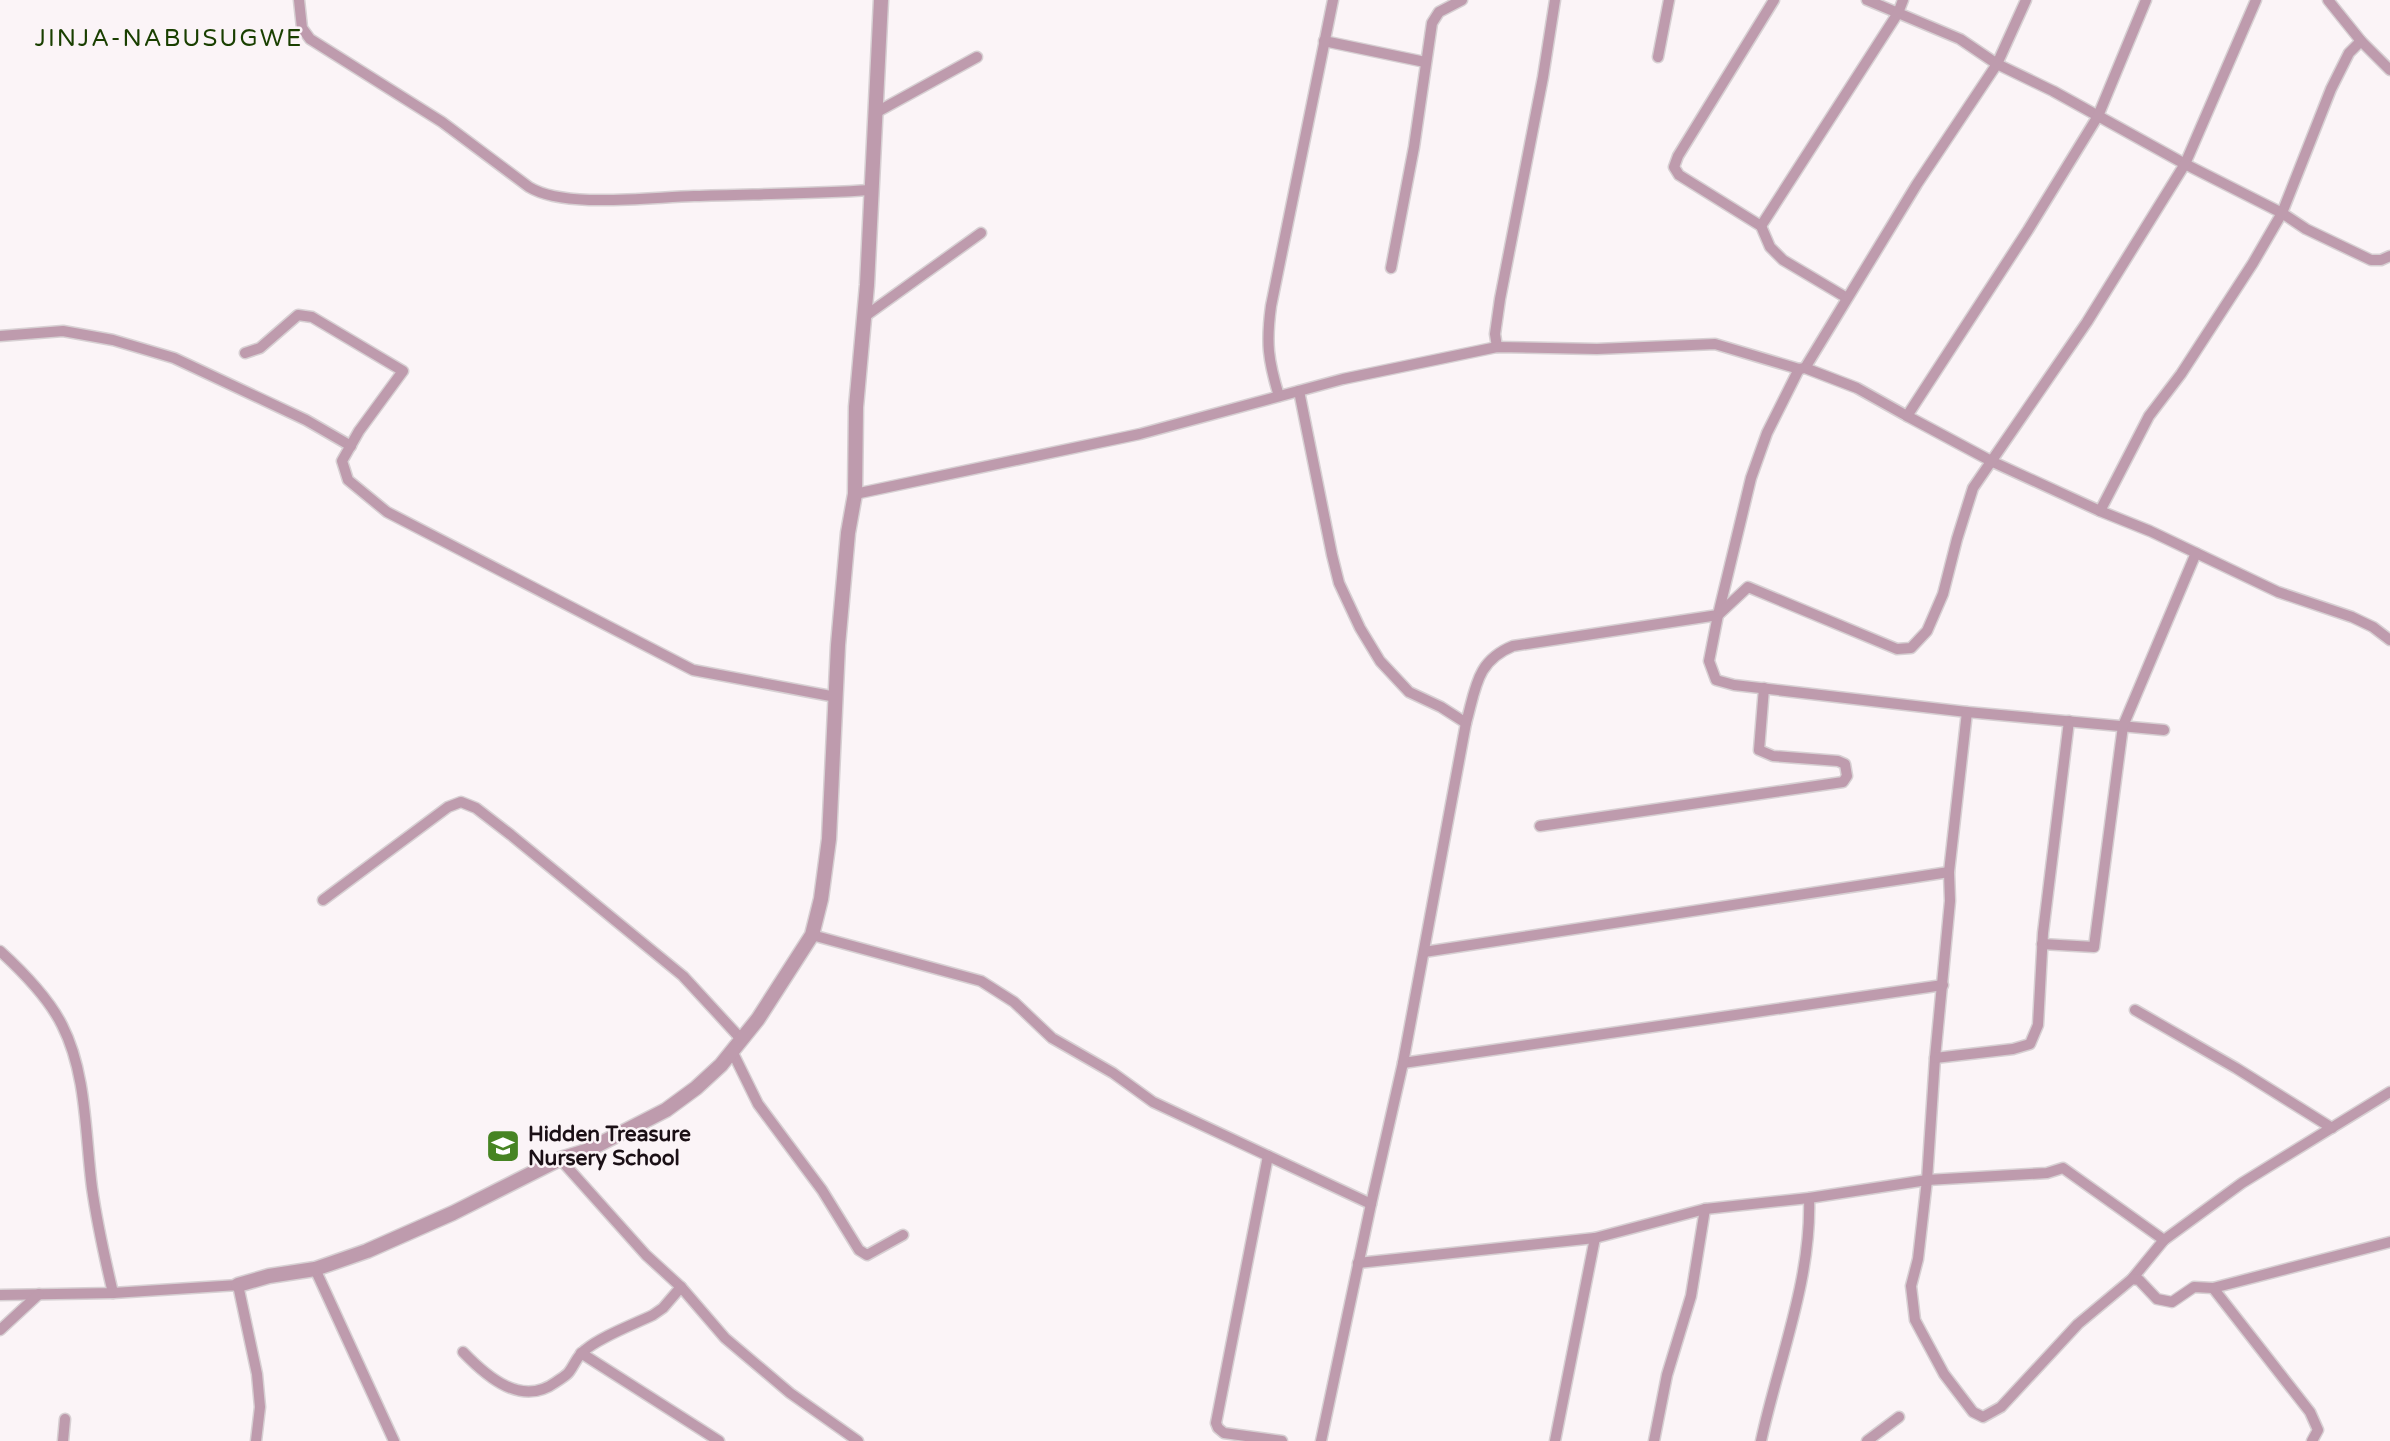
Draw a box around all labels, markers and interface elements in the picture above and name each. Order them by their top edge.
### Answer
district label: JINJA-NABUSUGWE [35,24,303,53]
place label: Hidden Treasure Nursery School [528,1122,691,1171]
school or university icon: Hidden Treasure Nursery School [484,1127,522,1165]

